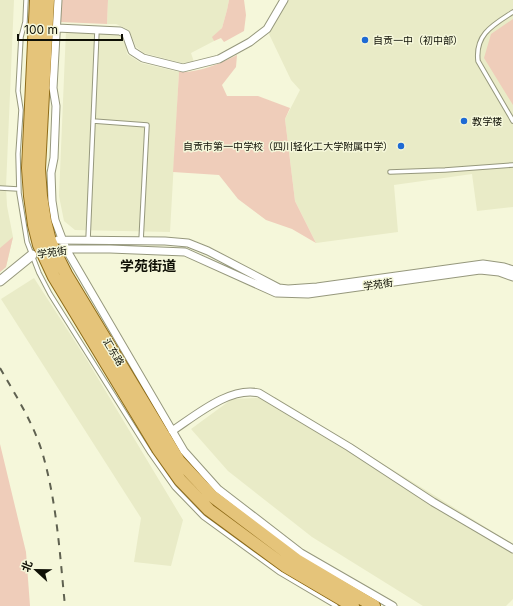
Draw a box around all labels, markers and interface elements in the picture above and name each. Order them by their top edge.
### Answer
scale bar [18,16,122,42]
text: 100 m [24,22,58,37]
place label: 自贡一中（初中部） [373,34,463,46]
marker: 自贡一中（初中部） [360,35,370,45]
place label: 教学楼 [472,115,502,127]
marker: 教学楼 [459,116,469,126]
place label: 自贡市第一中学校（四川轻化工大学附属中学） [183,140,393,152]
marker: 自贡市第一中学校（四川轻化工大学附属中学） [396,141,406,151]
street label: 学苑街 [36,244,68,260]
district label: 学苑街道 [120,257,176,274]
street label: 学苑街 [362,276,394,292]
street label: 汇东路 [101,336,127,368]
north arrow [16,550,56,590]
text: 北 [18,559,35,574]

